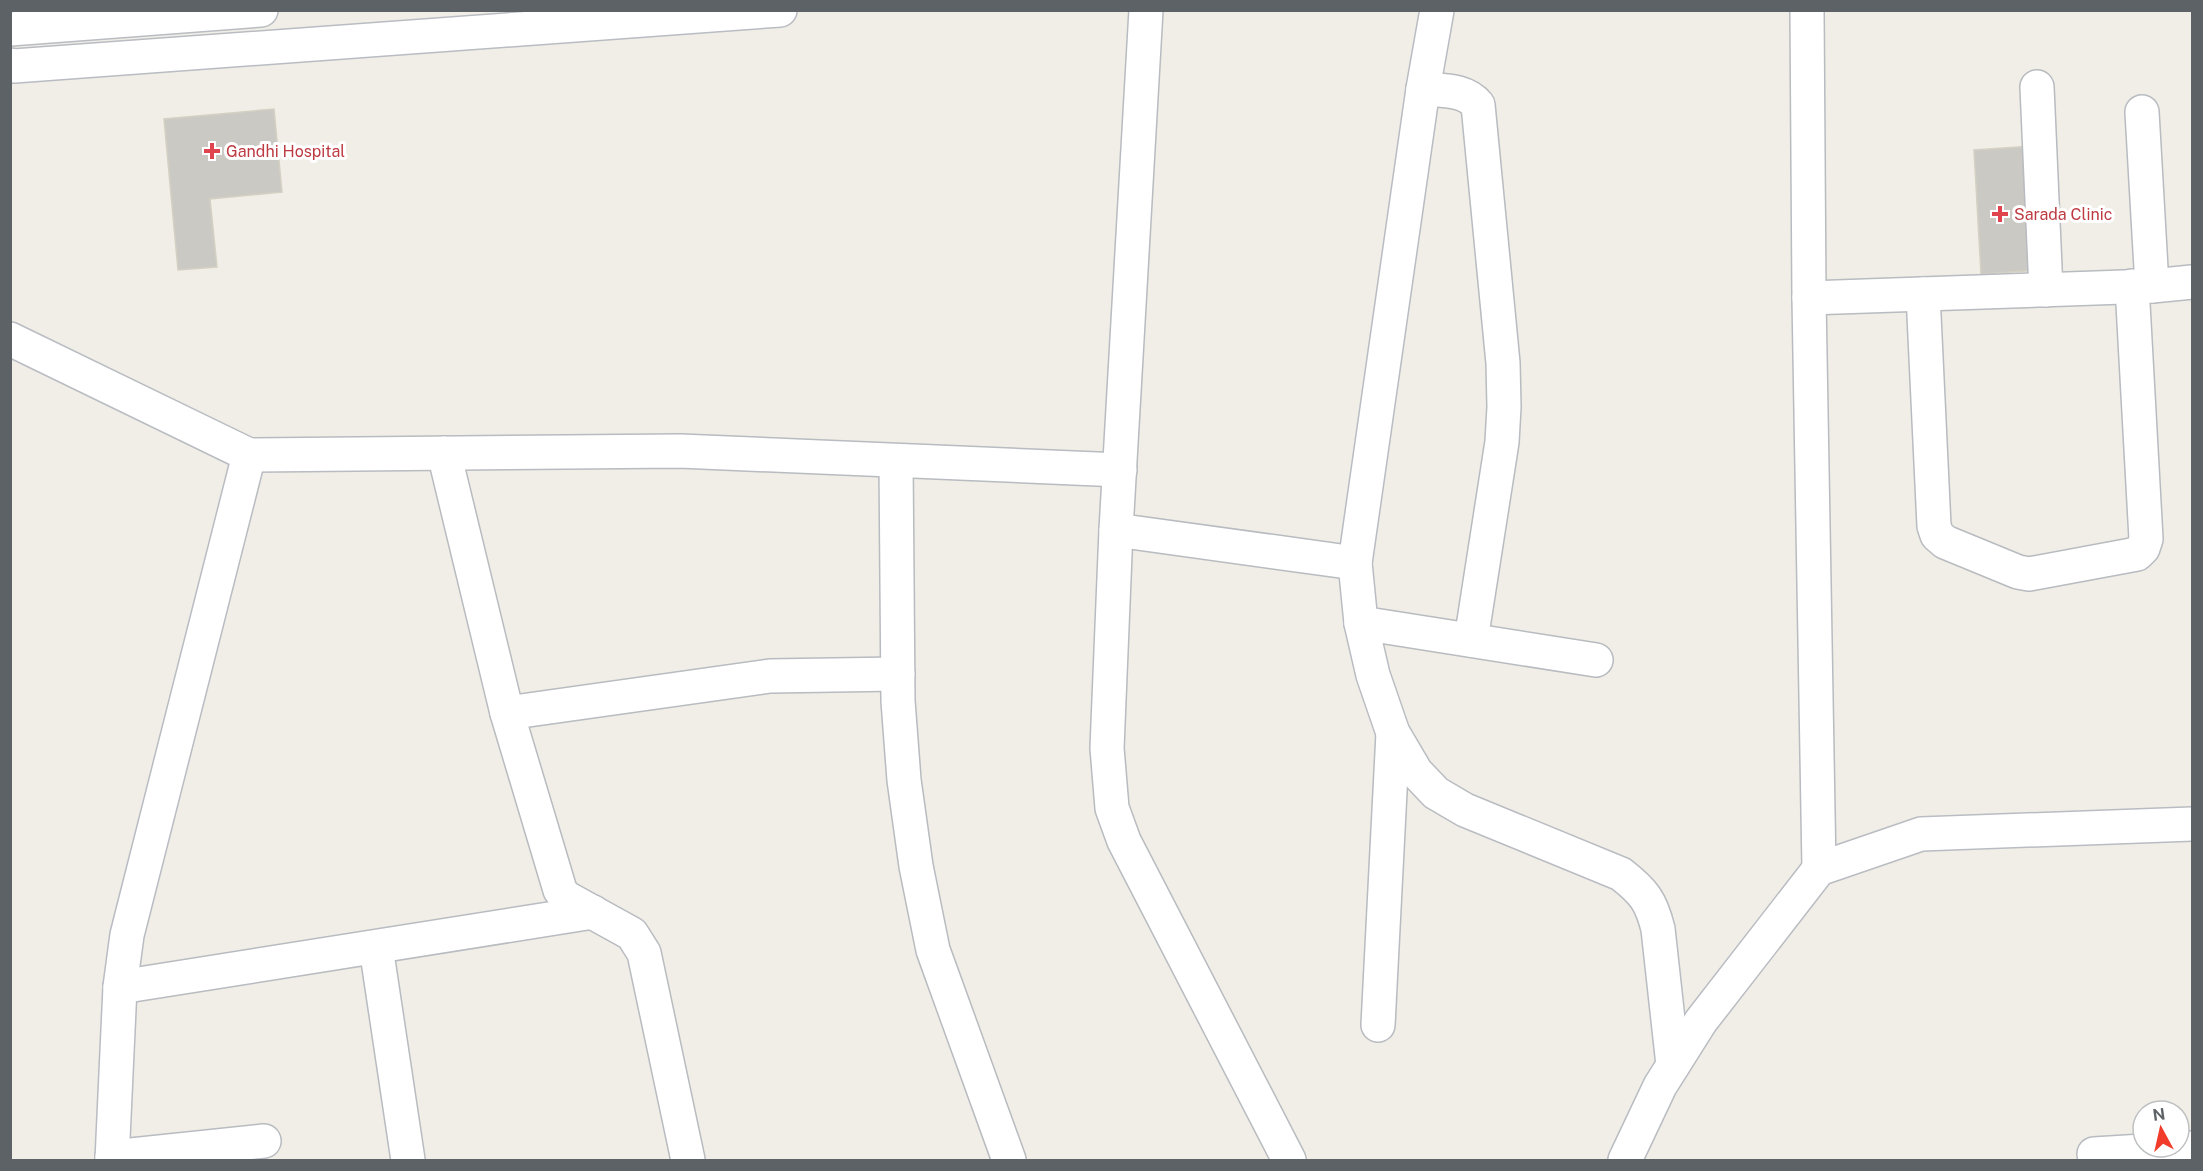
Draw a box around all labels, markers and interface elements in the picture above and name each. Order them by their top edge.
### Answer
marker: Gandhi Hospital [203,142,221,160]
place label: Gandhi Hospital [226,142,345,161]
marker: Sarada Clinic [1991,205,2009,223]
place label: Sarada Clinic [2014,205,2112,224]
north arrow [2131,1099,2191,1159]
text: N [2151,1104,2167,1125]

